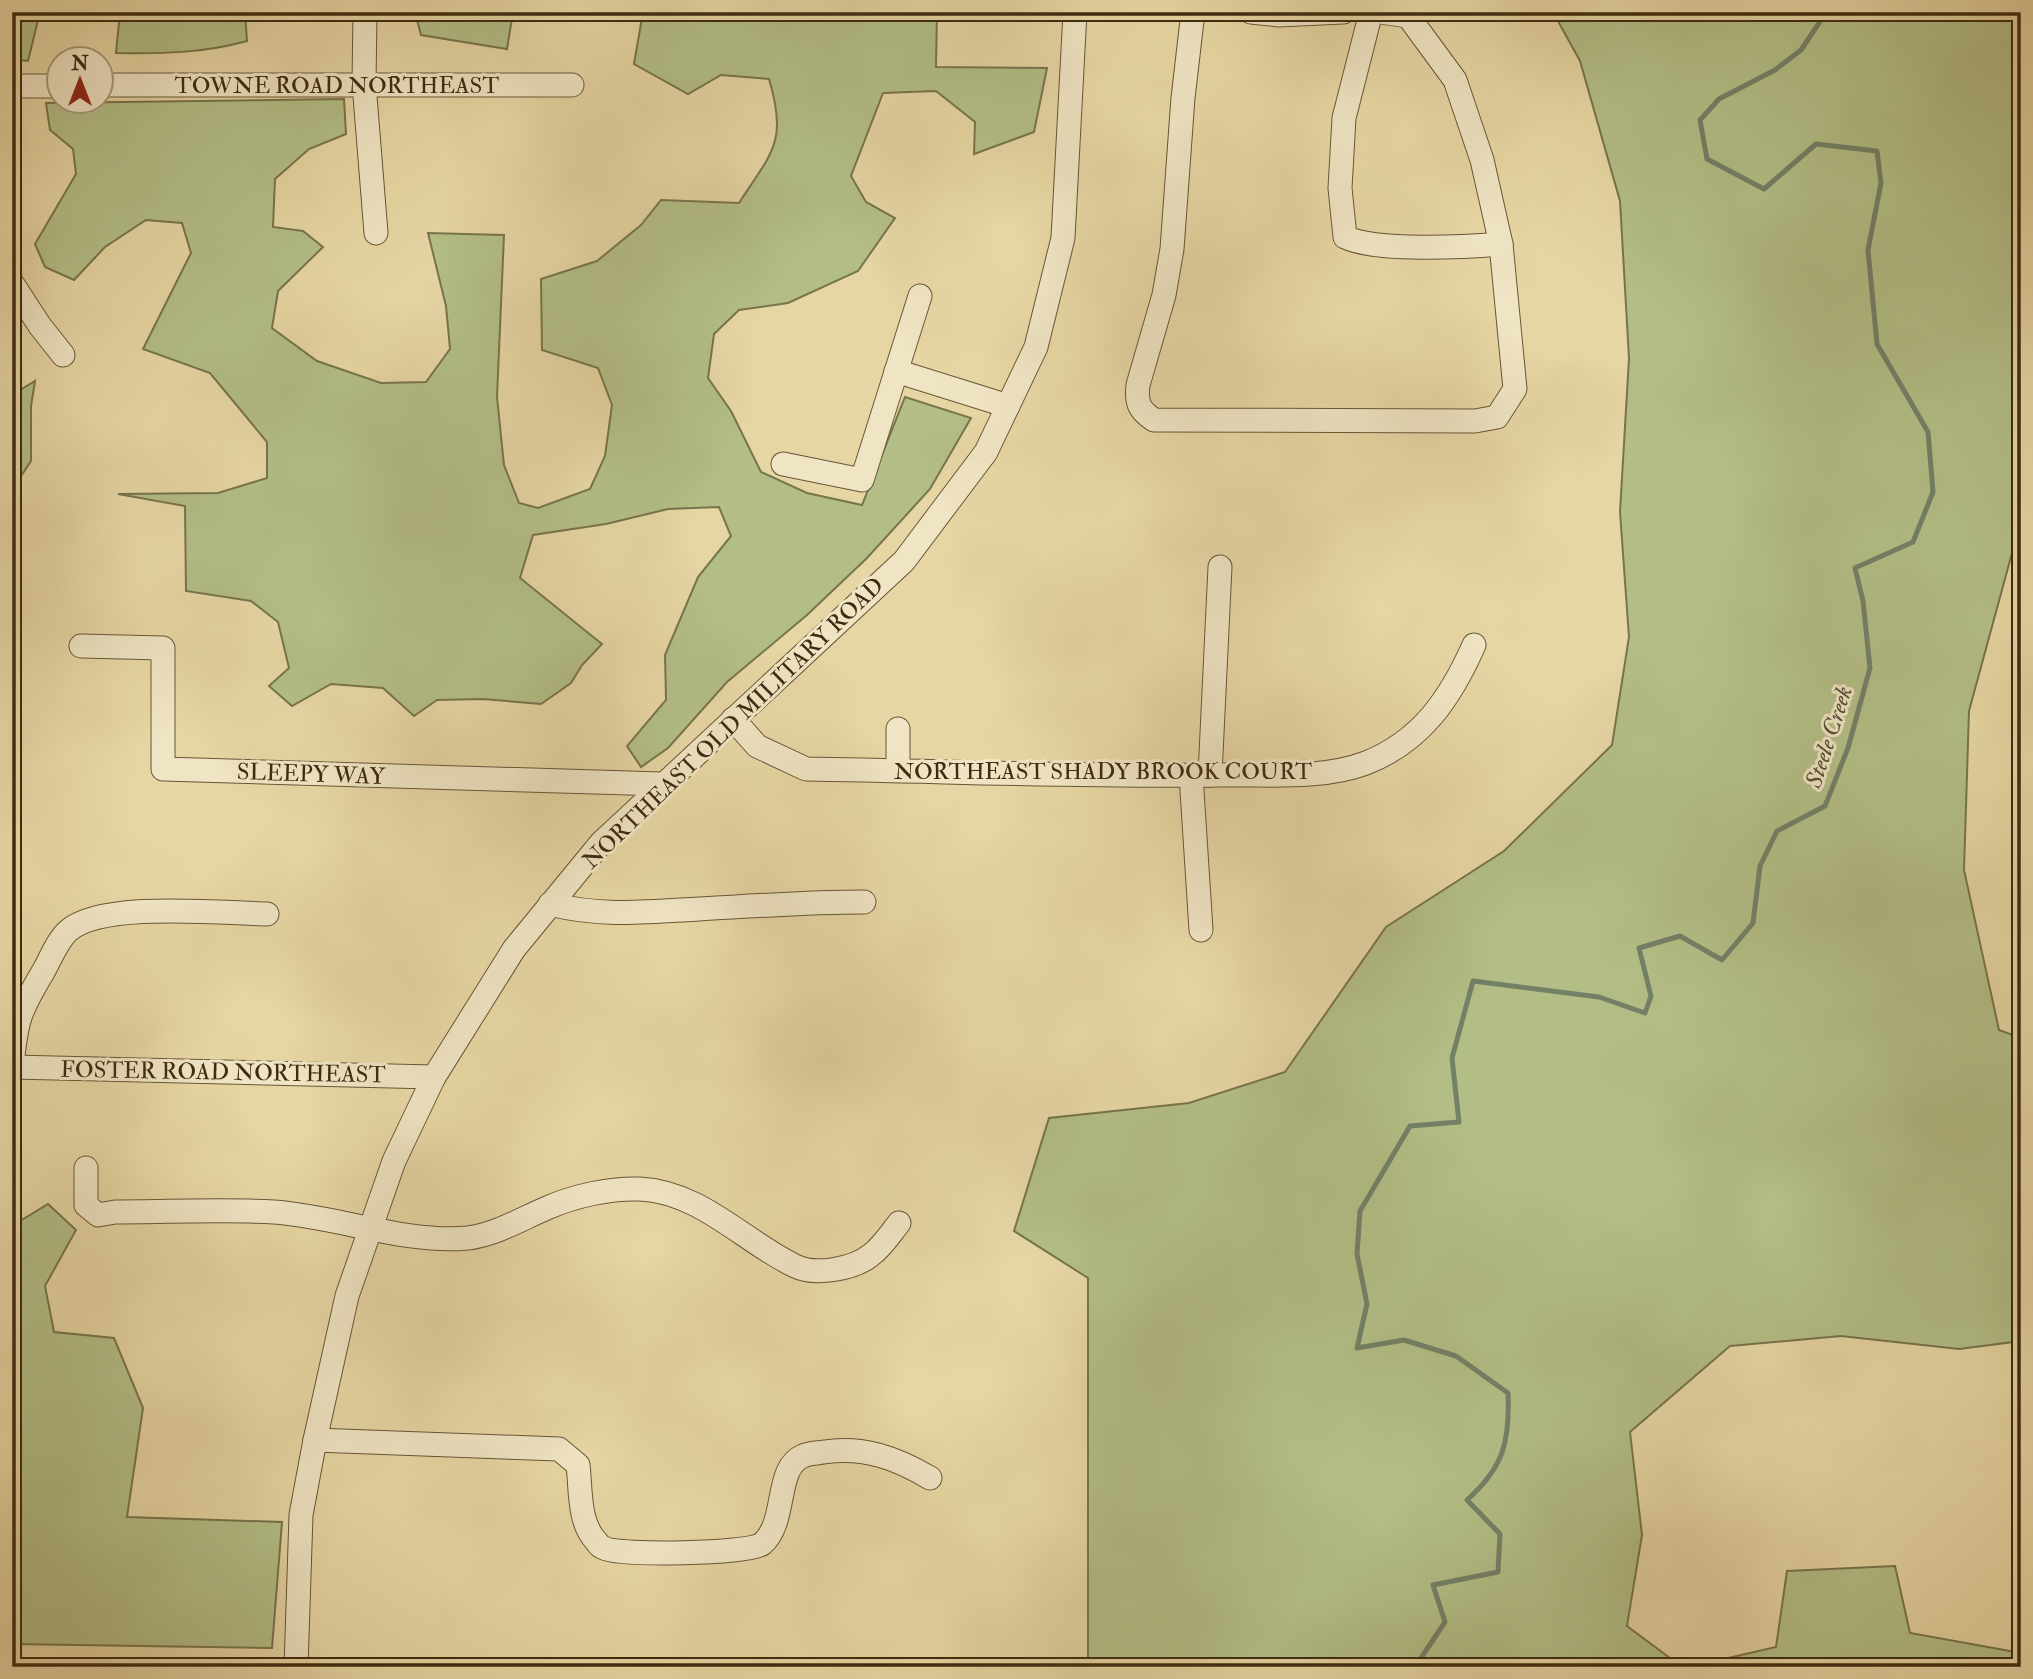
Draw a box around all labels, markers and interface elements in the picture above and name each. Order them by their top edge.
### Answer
north arrow [46,46,116,116]
text: N [70,52,89,76]
street label: TOWNE ROAD NORTHEAST [175,71,499,100]
street label: NORTHEAST OLD MILITARY ROAD [576,571,890,875]
water label: Steele Creek [1798,682,1860,793]
street label: SLEEPY WAY [236,757,387,791]
street label: NORTHEAST SHADY BROOK COURT [894,757,1312,786]
street label: FOSTER ROAD NORTHEAST [60,1055,386,1089]

